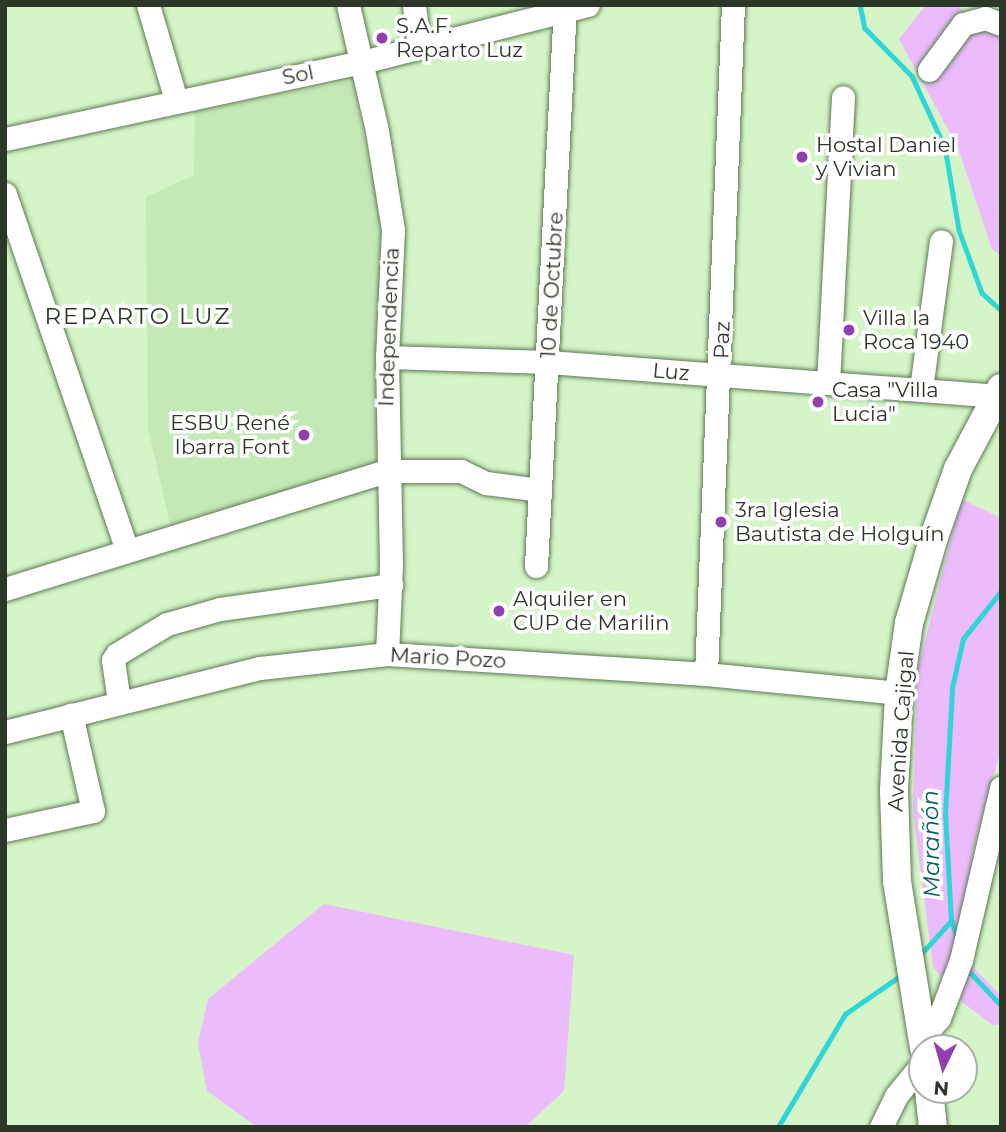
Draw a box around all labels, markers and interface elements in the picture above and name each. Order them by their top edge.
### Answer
place label: S.A.F. Reparto Luz [396,13,523,63]
marker: S.A.F. Reparto Luz [374,30,390,46]
street label: Sol [280,60,316,90]
place label: Hostal Daniel y Vivian [816,132,956,182]
marker: Hostal Daniel y Vivian [794,149,810,165]
street label: 10 de Octubre [536,211,568,359]
street label: Independencia [374,247,404,407]
district label: REPARTO LUZ [46,302,230,330]
place label: Villa la Roca 1940 [863,305,969,355]
street label: Paz [709,321,735,359]
marker: Villa la Roca 1940 [841,322,857,338]
street label: Luz [651,358,691,386]
place label: Casa "Villa Lucia" [832,377,939,427]
marker: Casa "Villa Lucia" [810,394,826,410]
place label: ESBU René Ibarra Font [170,410,290,460]
marker: ESBU René Ibarra Font [296,427,312,443]
place label: 3ra Iglesia Bautista de Holguín [735,497,944,547]
marker: 3ra Iglesia Bautista de Holguín [713,514,729,530]
place label: Alquiler en CUP de Marilin [513,586,669,636]
marker: Alquiler en CUP de Marilin [491,603,507,619]
street label: Mario Pozo [389,642,507,674]
street label: Avenida Cajigal [883,650,919,812]
water label: Marañón [916,790,946,898]
north arrow [908,1034,978,1104]
text: N [933,1076,950,1101]

